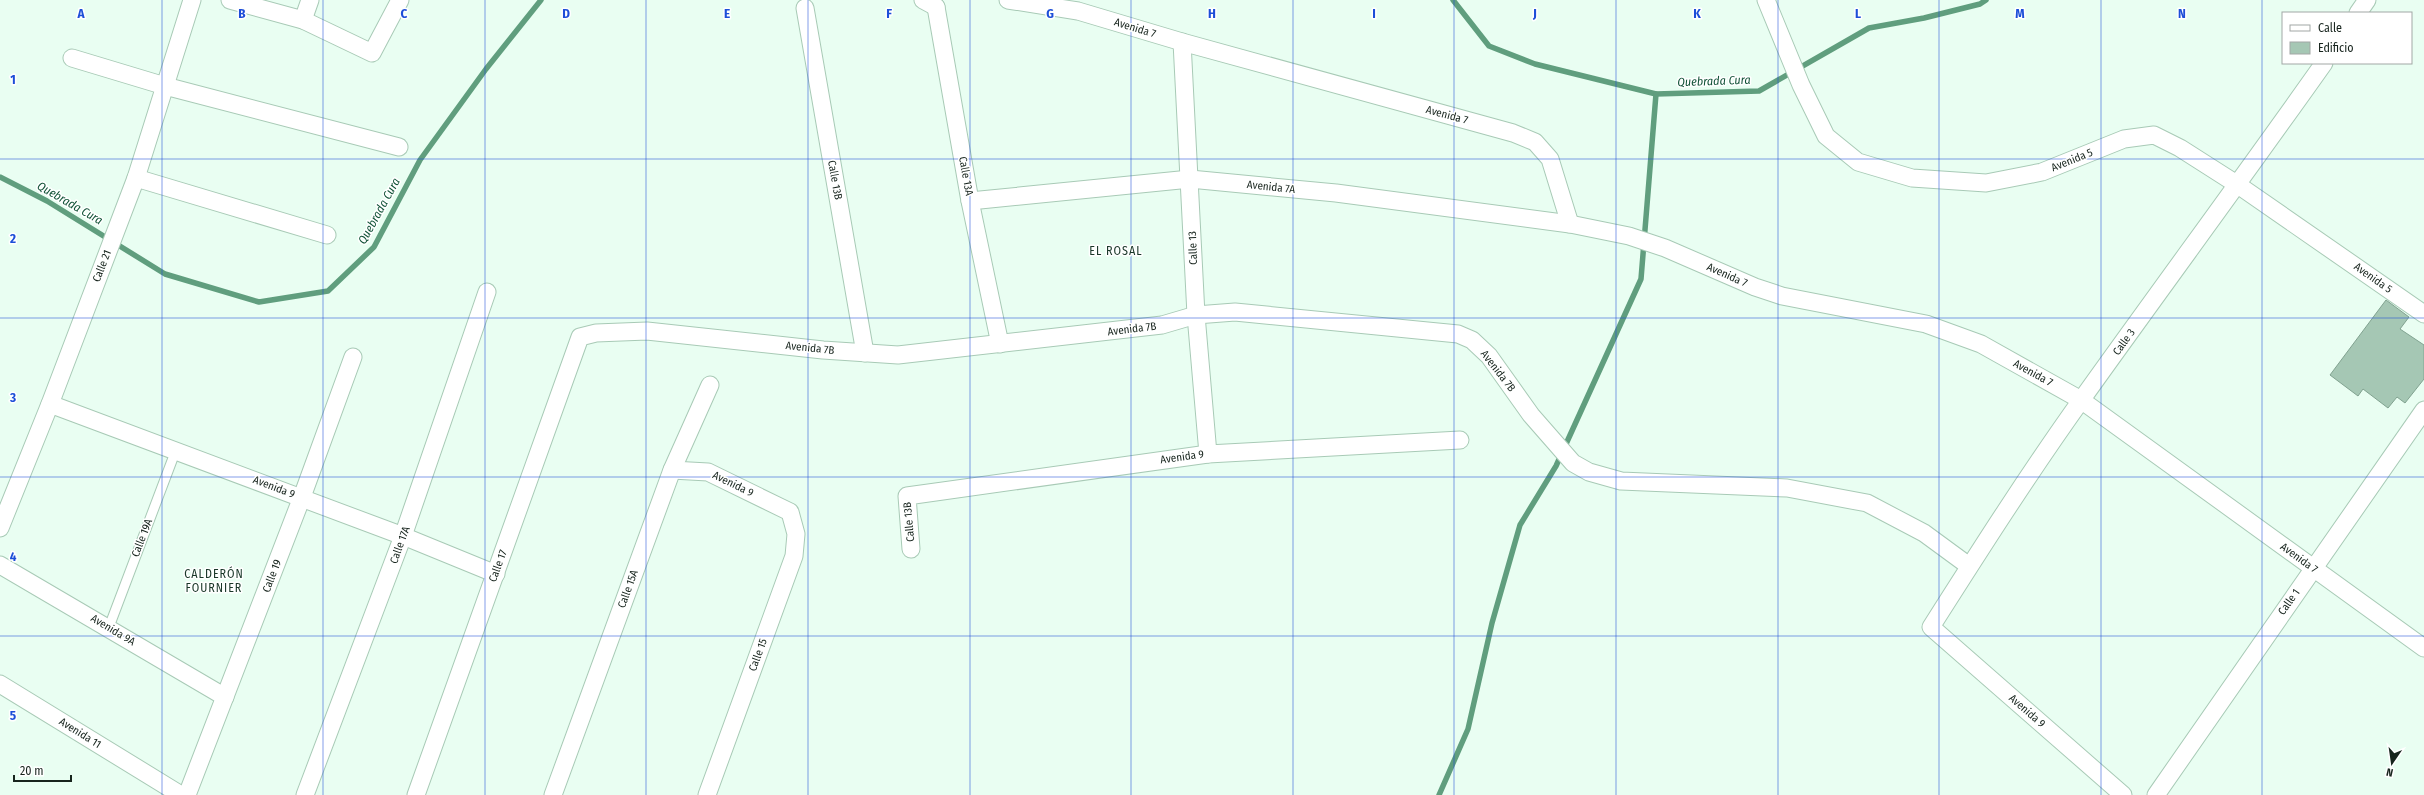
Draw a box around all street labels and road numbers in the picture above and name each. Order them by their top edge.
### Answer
street label: Avenida 7 [1113,16,1158,41]
street label: Avenida 7 [1425,103,1470,127]
street label: Avenida 5 [2049,146,2095,174]
street label: Calle 13A [956,155,976,197]
street label: Calle 13B [825,159,845,201]
street label: Avenida 7A [1246,178,1296,196]
street label: Calle 13 [1186,231,1200,265]
street label: Calle 21 [90,248,114,284]
street label: Avenida 7 [1705,260,1750,290]
street label: Avenida 5 [2351,260,2395,296]
street label: Avenida 7B [1107,320,1157,338]
street label: Calle 3 [2110,326,2138,358]
street label: Avenida 7B [785,339,835,357]
street label: Avenida 7B [1478,348,1518,394]
street label: Avenida 7 [2011,357,2055,389]
street label: Avenida 9 [1159,448,1205,466]
street label: Avenida 9 [710,469,756,499]
street label: Avenida 9 [251,473,297,501]
street label: Calle 13B [901,502,917,542]
street label: Calle 19A [129,517,155,559]
street label: Calle 17A [387,524,413,565]
street label: Avenida 7 [2278,540,2321,576]
street label: Calle 17 [486,548,510,584]
street label: Calle 19 [260,558,284,594]
street label: Calle 15A [615,568,641,610]
street label: Calle 1 [2275,586,2303,618]
street label: Avenida 9A [88,612,138,648]
street label: Calle 15 [746,637,770,673]
street label: Avenida 9 [2006,692,2048,730]
street label: Avenida 11 [57,715,103,751]

